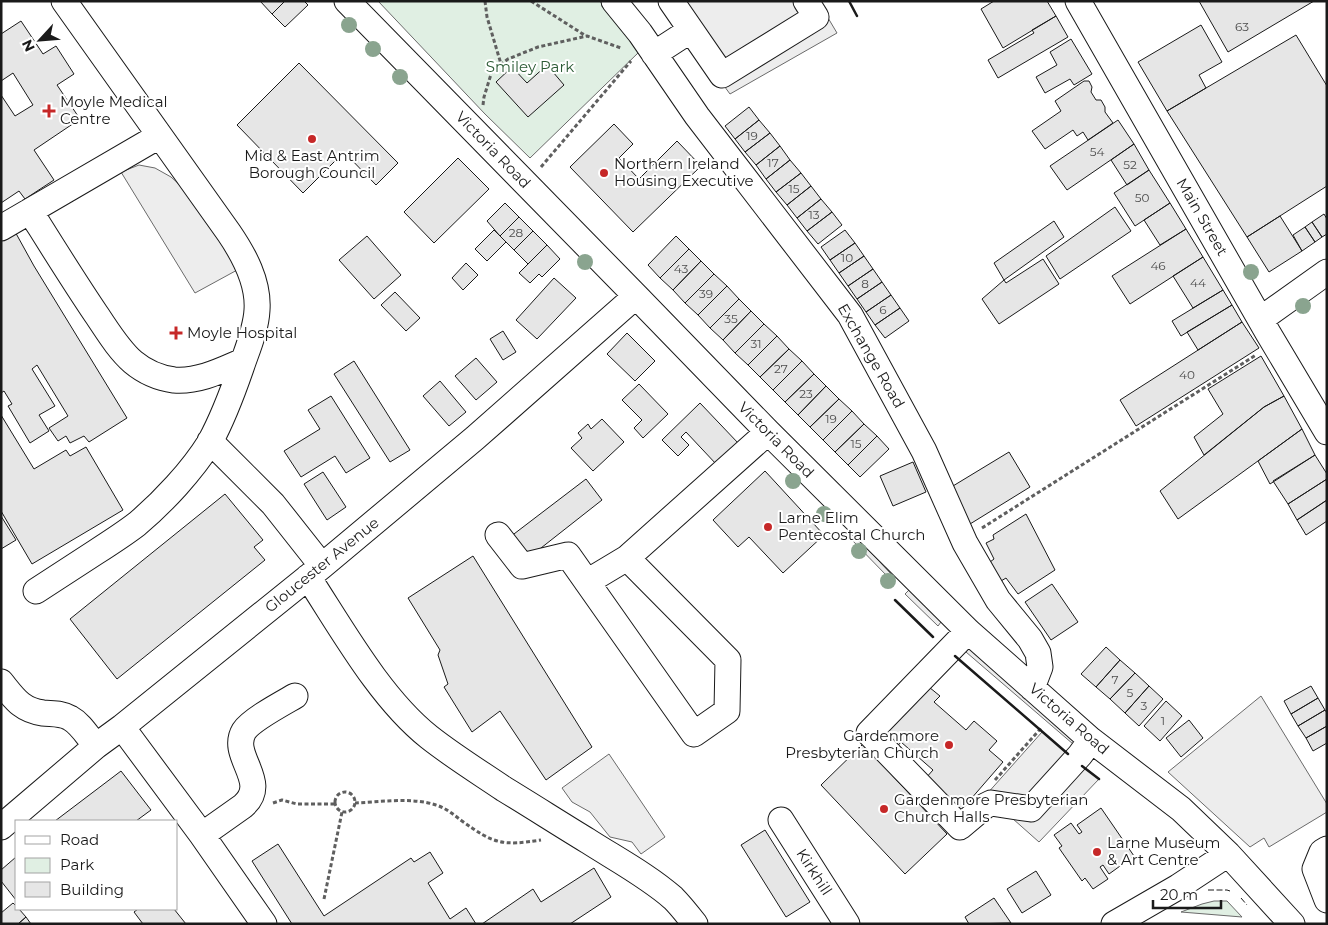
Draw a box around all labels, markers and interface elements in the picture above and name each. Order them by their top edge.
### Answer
north arrow [15,15,65,65]
house number: 63 [1235,19,1249,34]
text: N [18,37,39,55]
park label: Smiley Park [486,57,574,76]
place label: Moyle Medical Centre [60,92,168,128]
marker: Moyle Medical Centre [42,104,56,118]
street label: Victoria Road [452,107,535,192]
house number: 19 [746,128,758,143]
marker: Mid & East Antrim Borough Council [306,133,318,145]
house number: 54 [1090,144,1104,159]
place label: Mid & East Antrim Borough Council [244,146,380,182]
place label: Northern Ireland Housing Executive [614,154,754,190]
house number: 17 [767,155,779,170]
house number: 52 [1123,157,1137,172]
marker: Northern Ireland Housing Executive [598,167,610,179]
street label: Main Street [1173,174,1232,259]
house number: 15 [788,181,800,196]
house number: 50 [1135,190,1149,205]
house number: 13 [808,207,820,222]
house number: 28 [509,225,524,240]
house number: 10 [841,250,853,265]
house number: 46 [1150,258,1166,273]
house number: 43 [674,261,688,276]
house number: 44 [1190,275,1206,290]
house number: 8 [861,276,869,291]
house number: 39 [699,286,713,301]
street label: Exchange Road [834,300,909,411]
house number: 6 [879,302,887,317]
house number: 35 [724,311,738,326]
place label: Moyle Hospital [187,323,297,342]
marker: Moyle Hospital [169,326,183,340]
house number: 31 [750,336,762,351]
house number: 27 [774,361,788,376]
house number: 40 [1179,367,1195,382]
house number: 23 [799,386,813,401]
street label: Victoria Road [734,398,818,482]
house number: 19 [825,411,837,426]
house number: 15 [850,436,862,451]
place label: Larne Elim Pentecostal Church [778,508,925,544]
street label: Gloucester Avenue [261,513,383,616]
marker: Larne Elim Pentecostal Church [762,521,774,533]
house number: 7 [1111,672,1119,687]
street label: Victoria Road [1025,679,1113,759]
house number: 5 [1127,685,1134,700]
house number: 3 [1141,698,1148,713]
house number: 1 [1161,713,1165,728]
place label: Gardenmore Presbyterian Church [785,726,939,762]
marker: Gardenmore Presbyterian Church [943,739,955,751]
place label: Gardenmore Presbyterian Church Halls [894,790,1088,826]
marker: Gardenmore Presbyterian Church Halls [878,803,890,815]
legend [15,820,178,910]
text: Road [60,830,99,849]
place label: Larne Museum & Art Centre [1107,833,1221,869]
street label: Kirkhill [792,845,837,899]
marker: Larne Museum & Art Centre [1091,846,1103,858]
text: Park [60,855,94,874]
scale bar [1153,878,1220,910]
text: Building [60,880,124,899]
text: 20 m [1160,885,1198,904]

